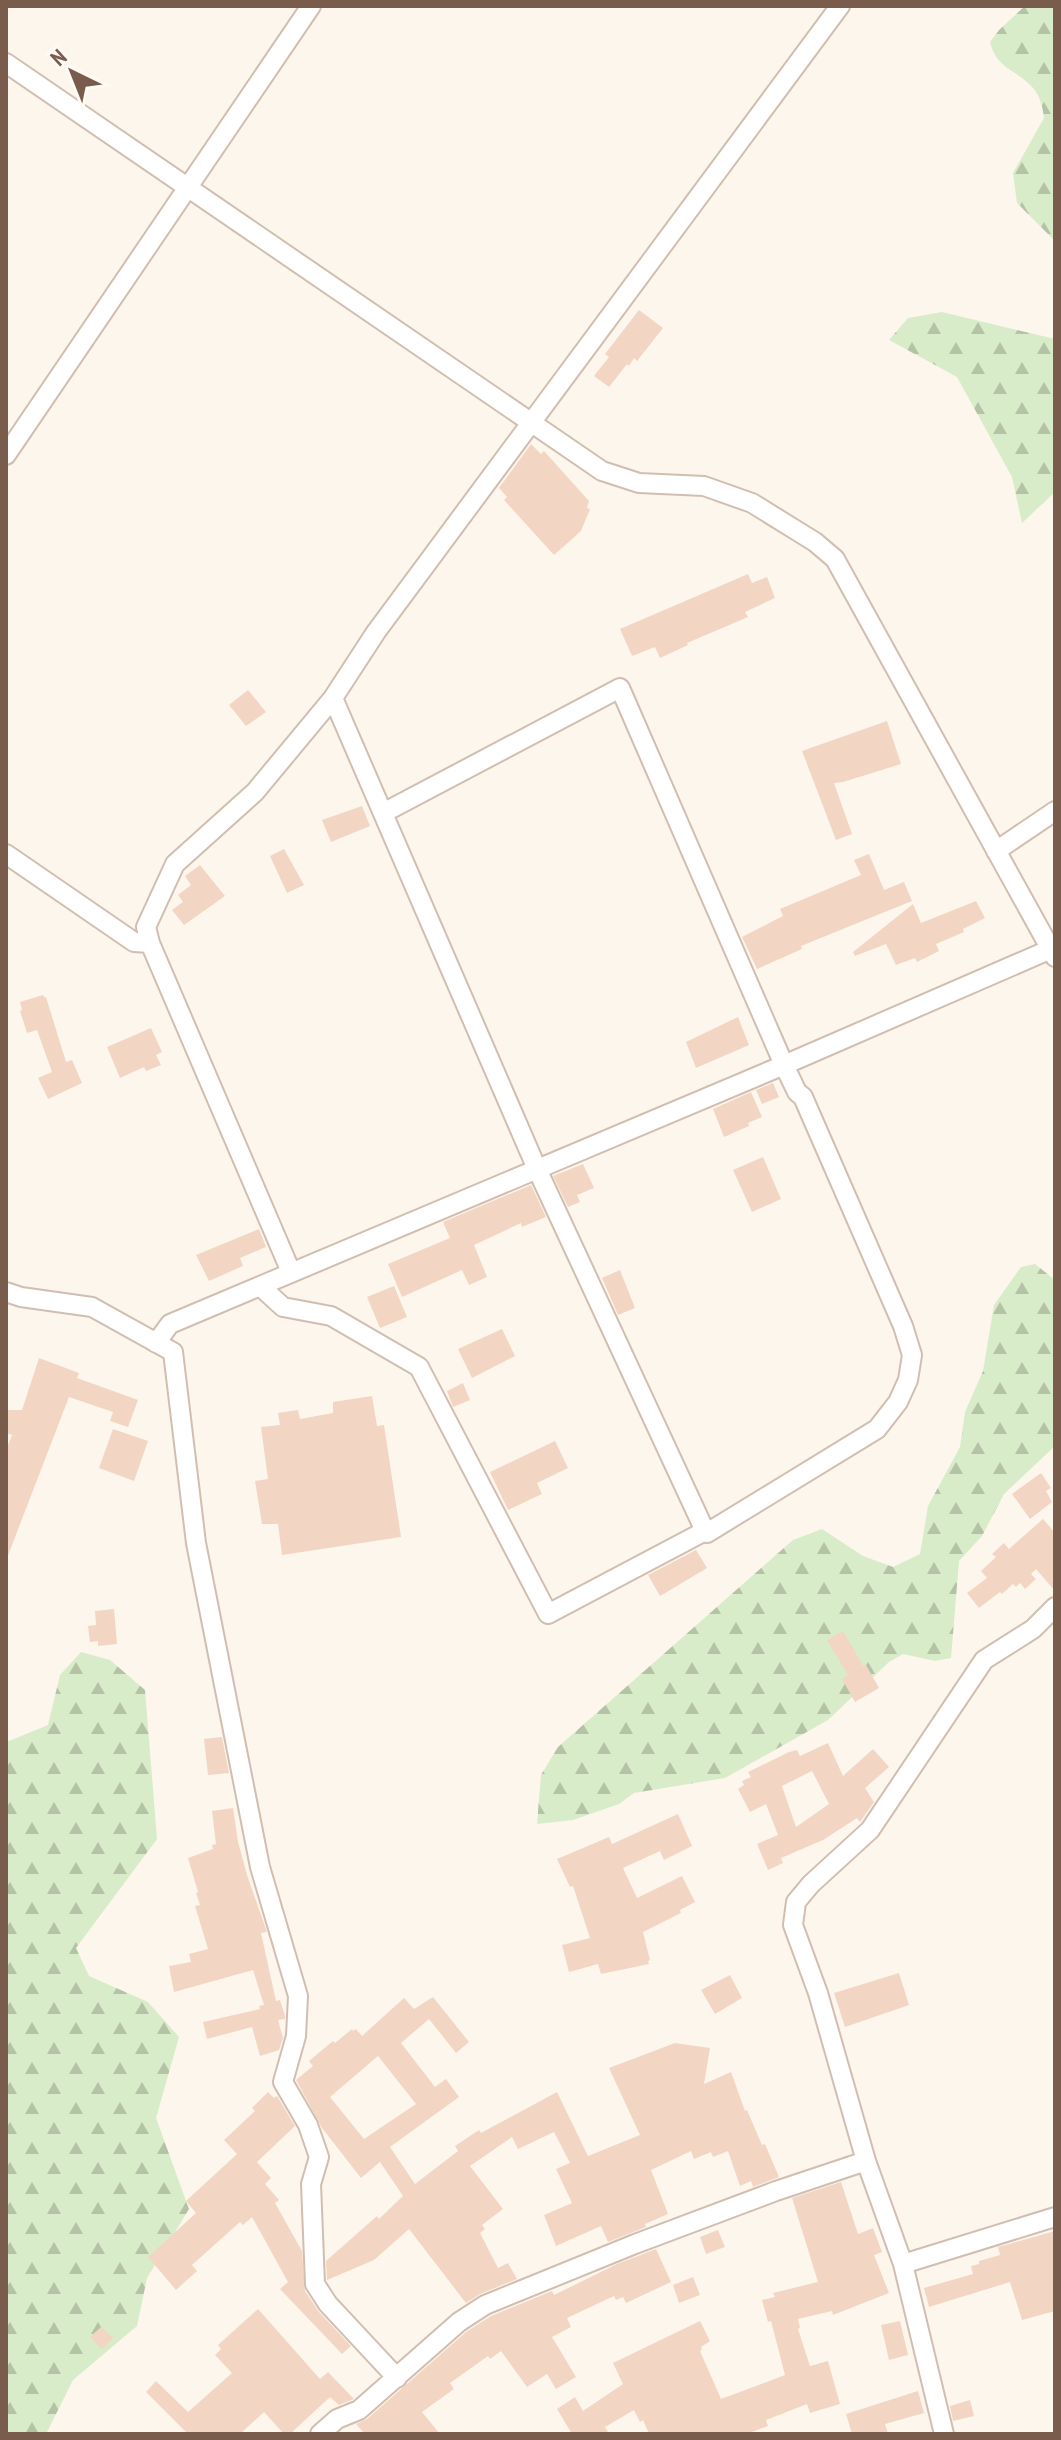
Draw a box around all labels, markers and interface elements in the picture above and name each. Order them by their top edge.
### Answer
north arrow [32,32,112,112]
text: N [44,43,72,72]

